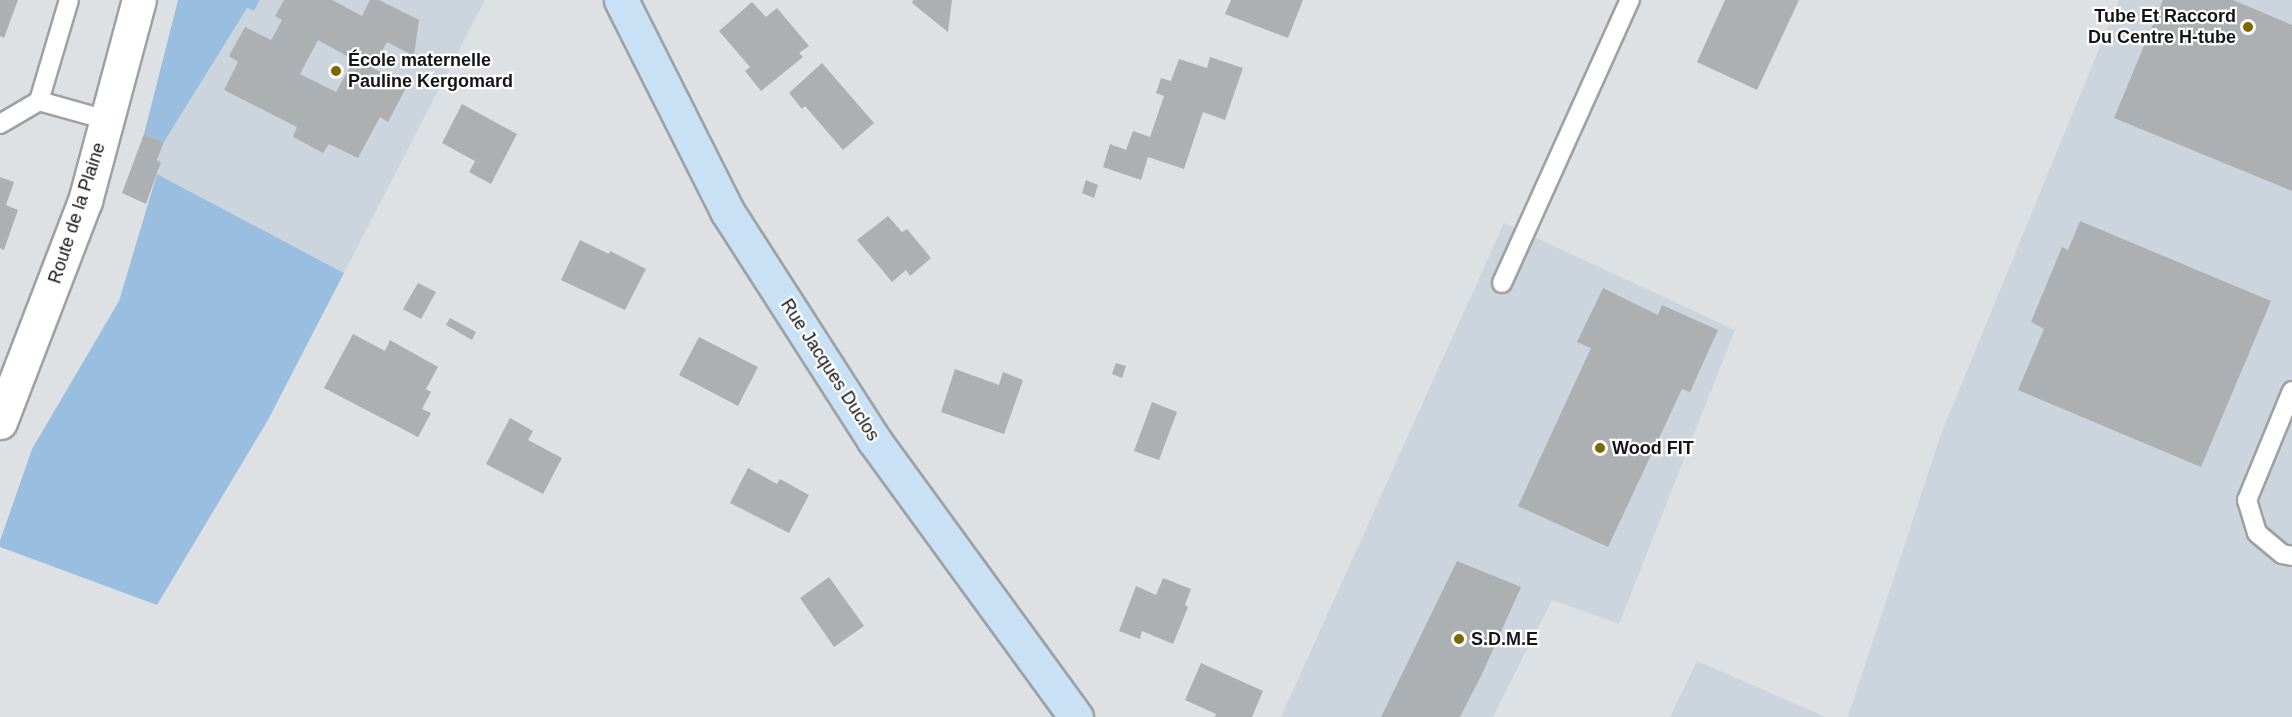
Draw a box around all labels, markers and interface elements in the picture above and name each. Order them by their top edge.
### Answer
place label: Tube Et Raccord Du Centre H-tube [2088,6,2236,48]
marker: Tube Et Raccord Du Centre H-tube [2241,20,2255,34]
place label: École maternelle Pauline Kergomard [348,50,513,92]
marker: École maternelle Pauline Kergomard [329,64,343,78]
street label: Route de la Plaine [44,140,110,286]
street label: Rue Jacques Duclos [776,295,884,445]
place label: Wood FIT [1612,437,1694,459]
marker: Wood FIT [1593,441,1607,455]
place label: S.D.M.E [1471,628,1538,650]
marker: S.D.M.E [1452,632,1466,646]

